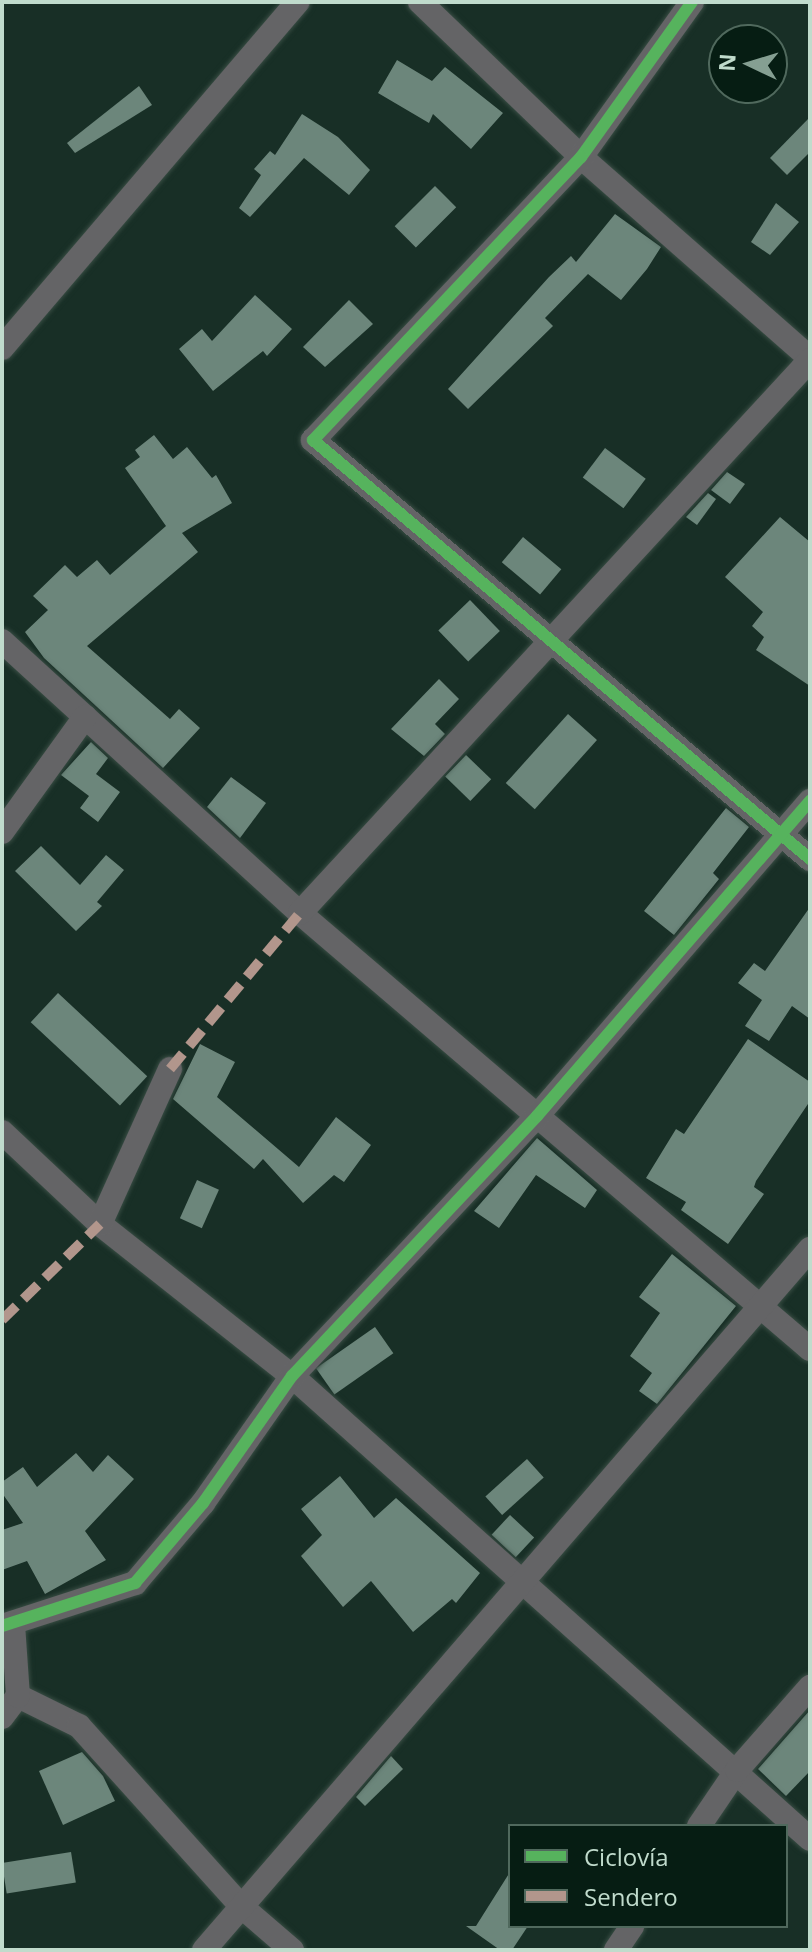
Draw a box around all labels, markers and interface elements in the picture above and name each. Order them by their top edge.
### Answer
north arrow [708,24,788,104]
text: N [710,53,742,72]
legend [508,1824,788,1928]
text: Ciclovía [584,1840,669,1873]
text: Sendero [584,1880,678,1913]

